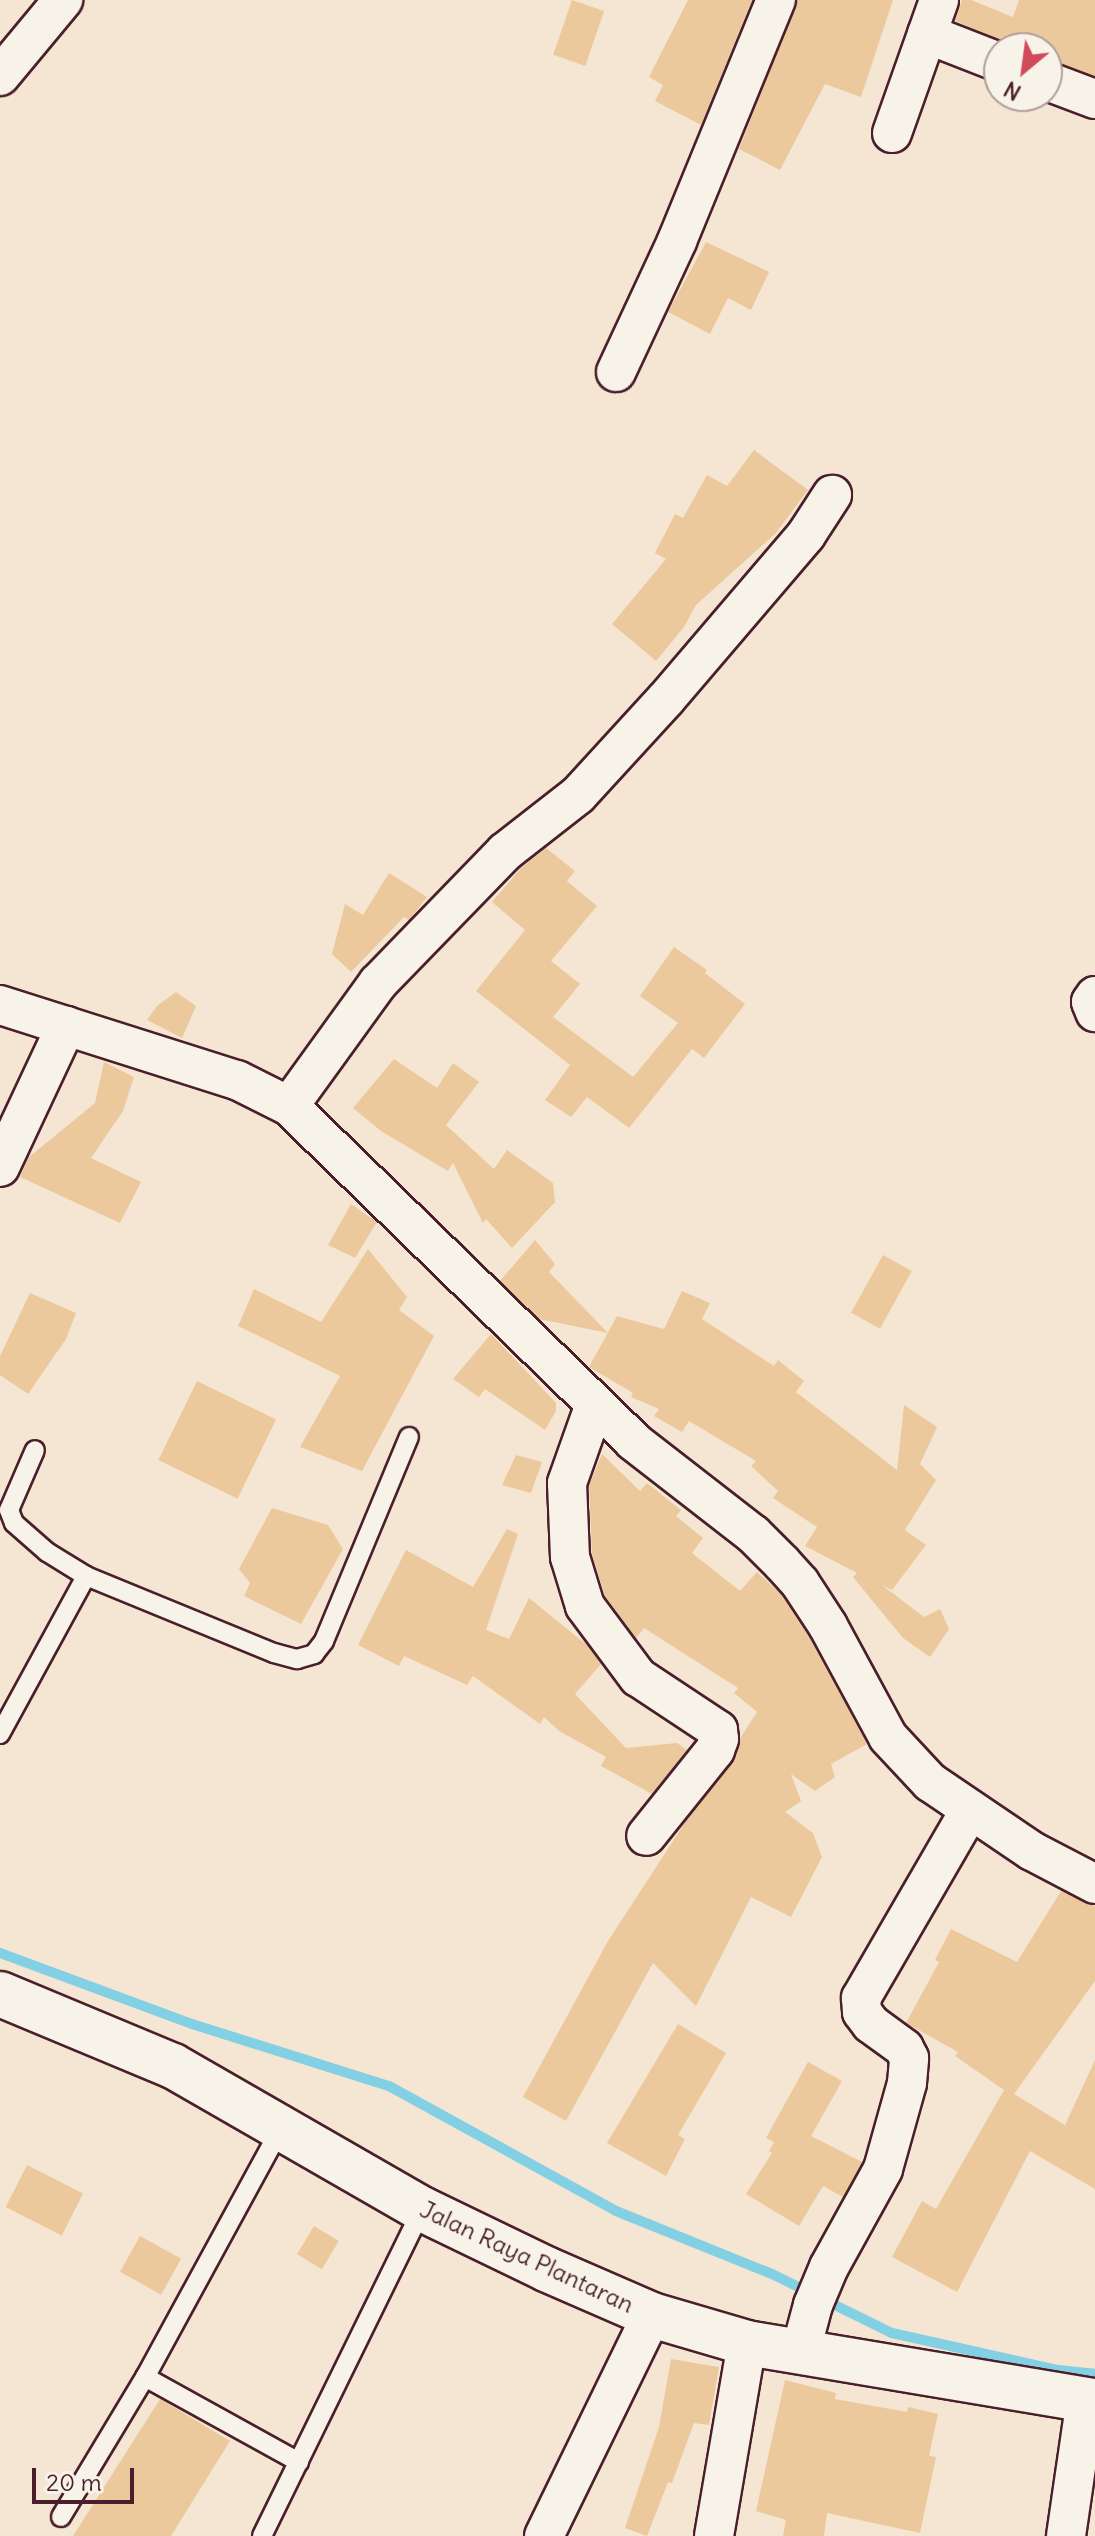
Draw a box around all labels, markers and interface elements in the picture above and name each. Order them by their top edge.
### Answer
north arrow [983,32,1063,112]
text: N [999,75,1026,107]
street label: Jalan Raya Plantaran [416,2195,638,2319]
scale bar [36,2452,138,2502]
text: 20 m [46,2467,102,2497]

